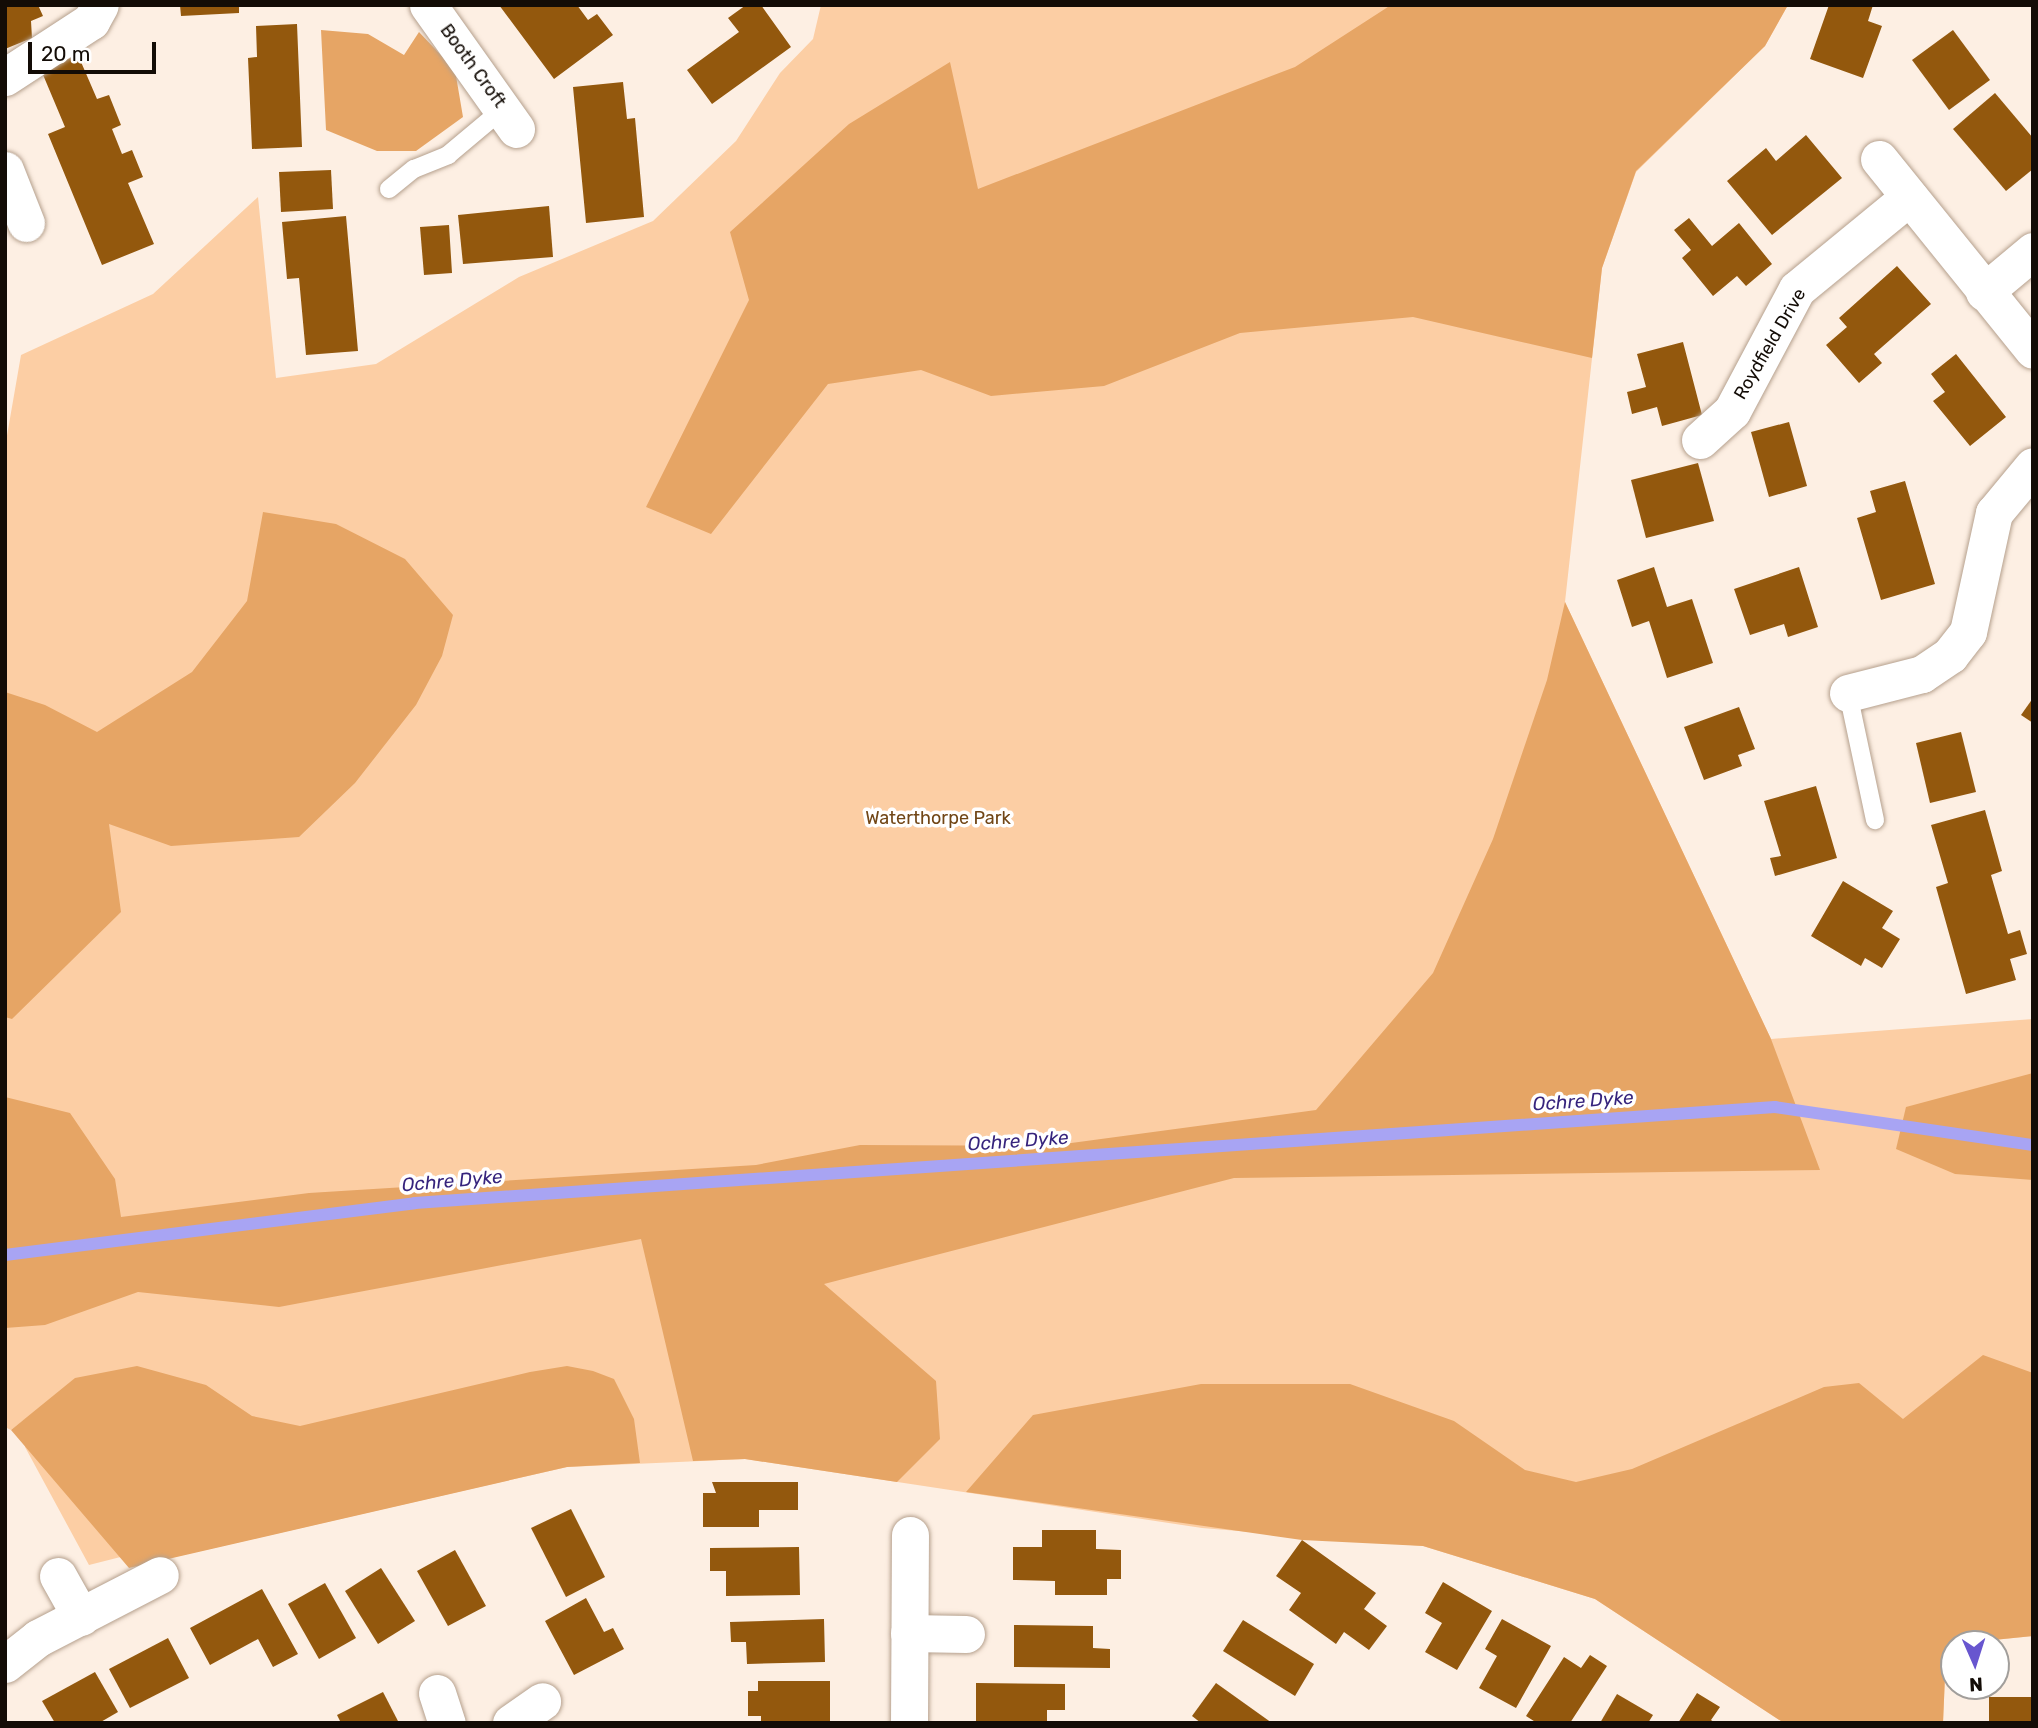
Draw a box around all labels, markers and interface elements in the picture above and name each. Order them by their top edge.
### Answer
street label: Booth Croft [436,20,510,112]
scale bar [32,28,159,72]
text: 20 m [41,41,90,66]
street label: Roydfield Drive [1729,285,1811,403]
park label: Waterthorpe Park [865,807,1011,829]
water label: Ochre Dyke [1532,1086,1634,1116]
water label: Ochre Dyke [967,1126,1069,1156]
water label: Ochre Dyke [401,1165,503,1197]
north arrow [1940,1630,2010,1700]
text: N [1969,1673,1983,1696]

